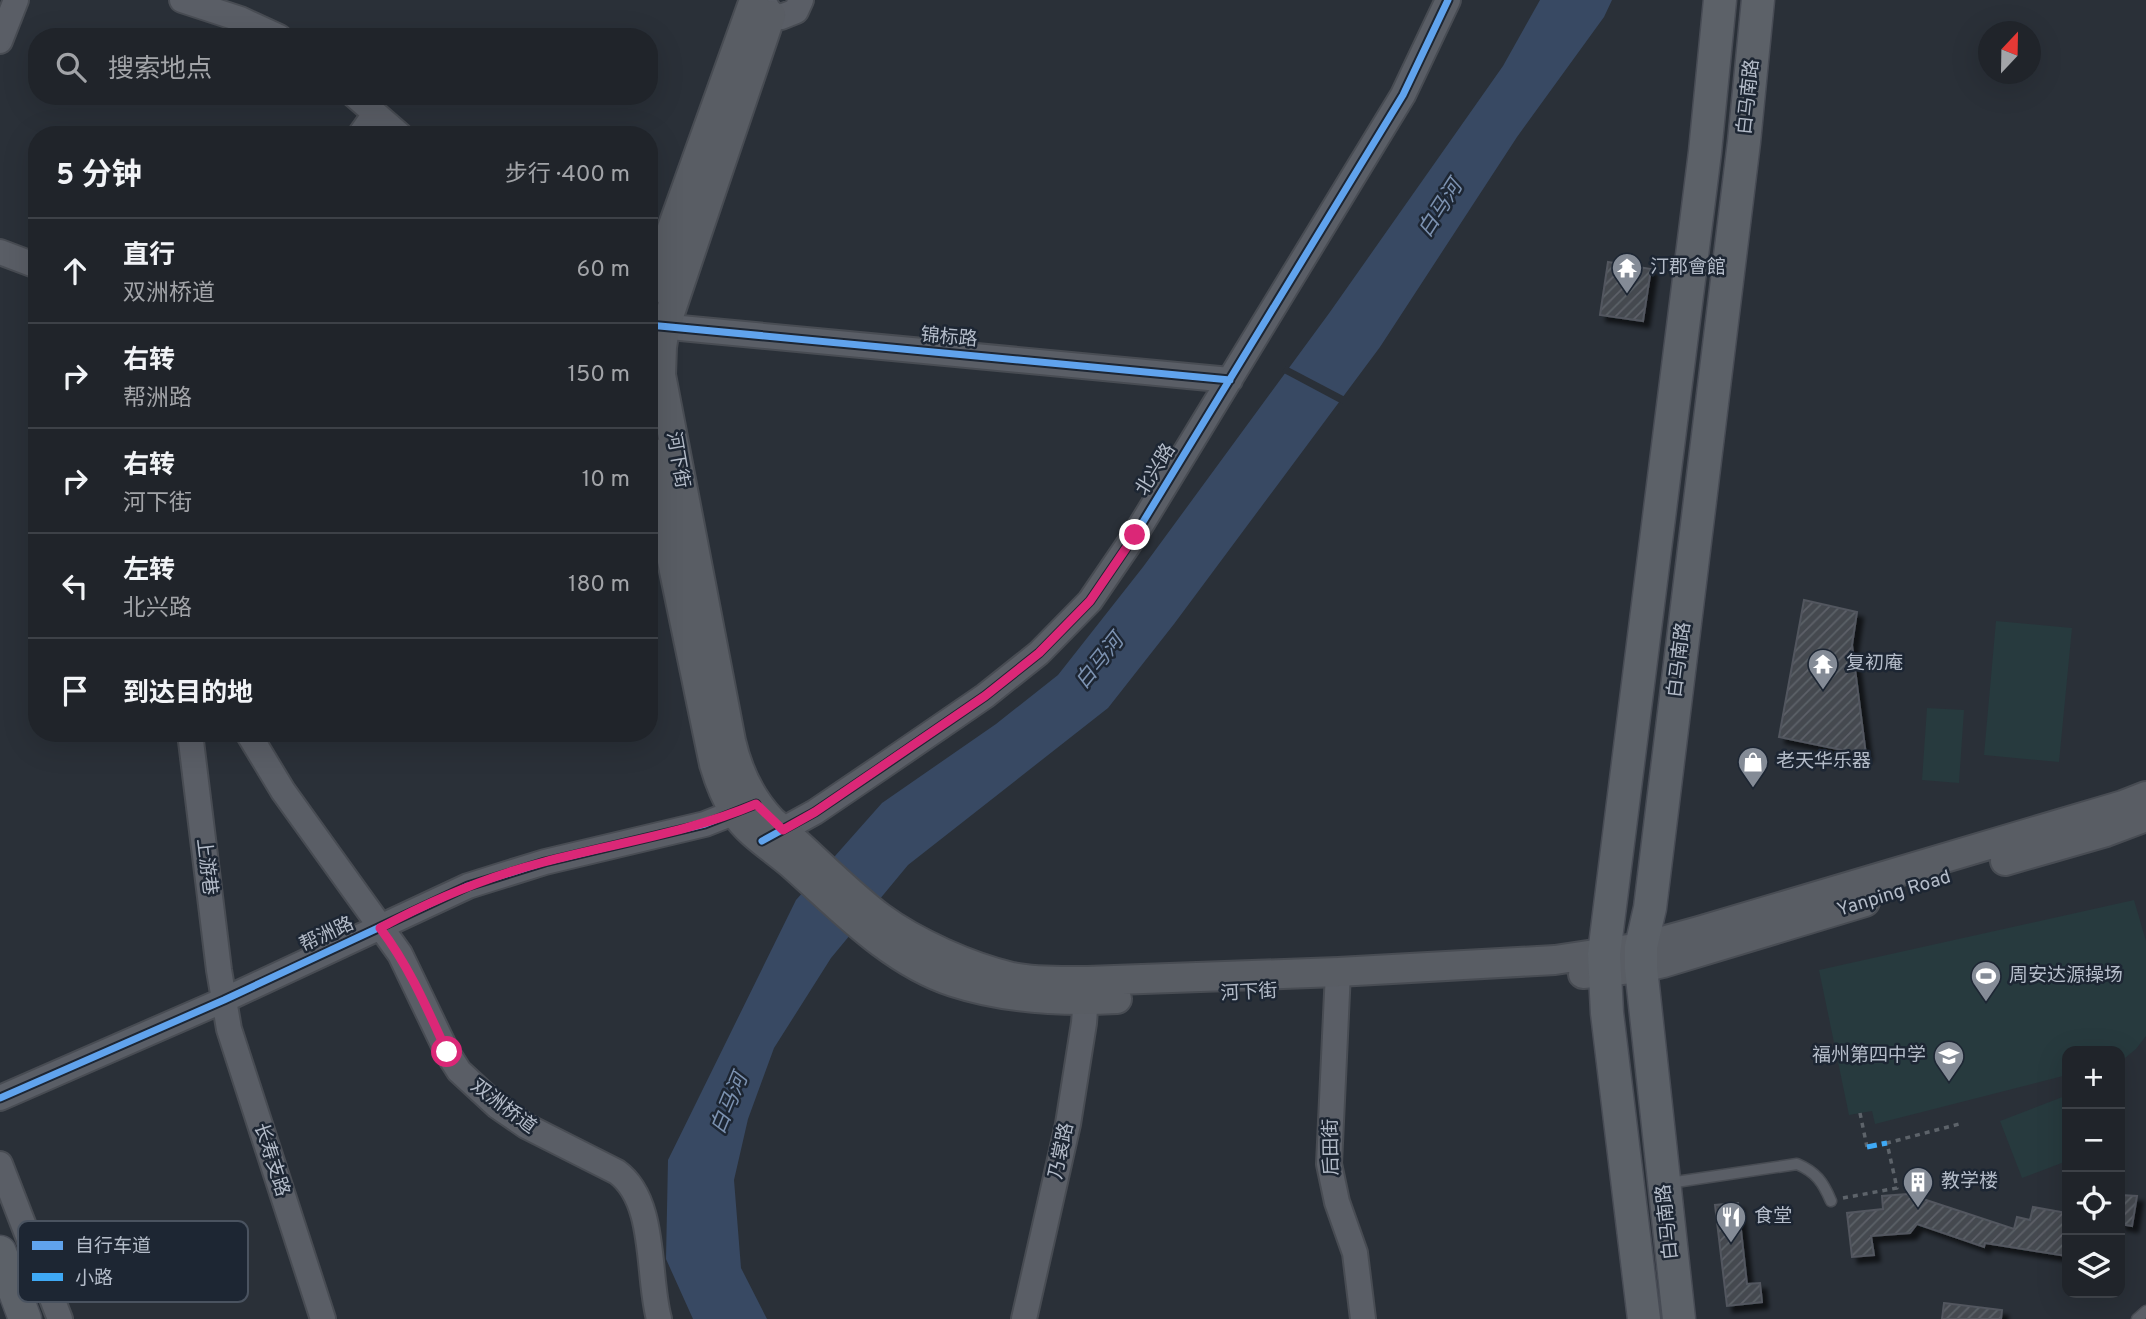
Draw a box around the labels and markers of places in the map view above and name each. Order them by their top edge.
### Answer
temple icon: 汀郡會館 [1610,251,1644,295]
place label: 汀郡會館 [1650,256,1726,280]
temple icon: 复初庵 [1806,647,1840,691]
place label: 复初庵 [1846,652,1903,676]
shop icon: 老天华乐器 [1736,745,1770,789]
place label: 老天华乐器 [1776,750,1871,774]
sports icon: 周安达源操场 [1969,959,2003,1003]
place label: 周安达源操场 [2009,964,2123,988]
school or university icon: 福州第四中学 [1932,1039,1966,1083]
place label: 福州第四中学 [1812,1044,1926,1068]
building icon: 教学楼 [1901,1165,1935,1209]
place label: 教学楼 [1941,1170,1998,1194]
restaurant icon: 食堂 [1714,1200,1748,1244]
place label: 食堂 [1754,1205,1792,1229]

